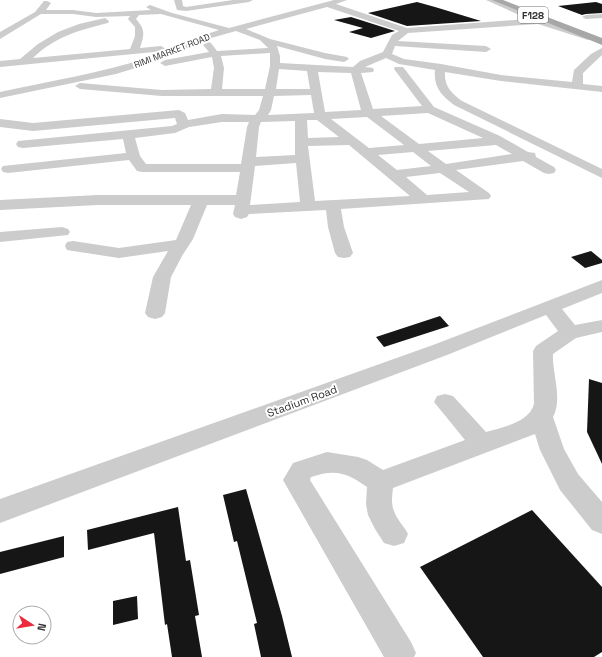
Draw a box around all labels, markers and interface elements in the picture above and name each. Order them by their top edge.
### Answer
road number: F128 [518,7,548,23]
street label: RIMI MARKET ROAD [132,31,212,71]
street label: Stadium Road [265,382,339,420]
north arrow [12,605,52,645]
text: N [34,622,49,632]

